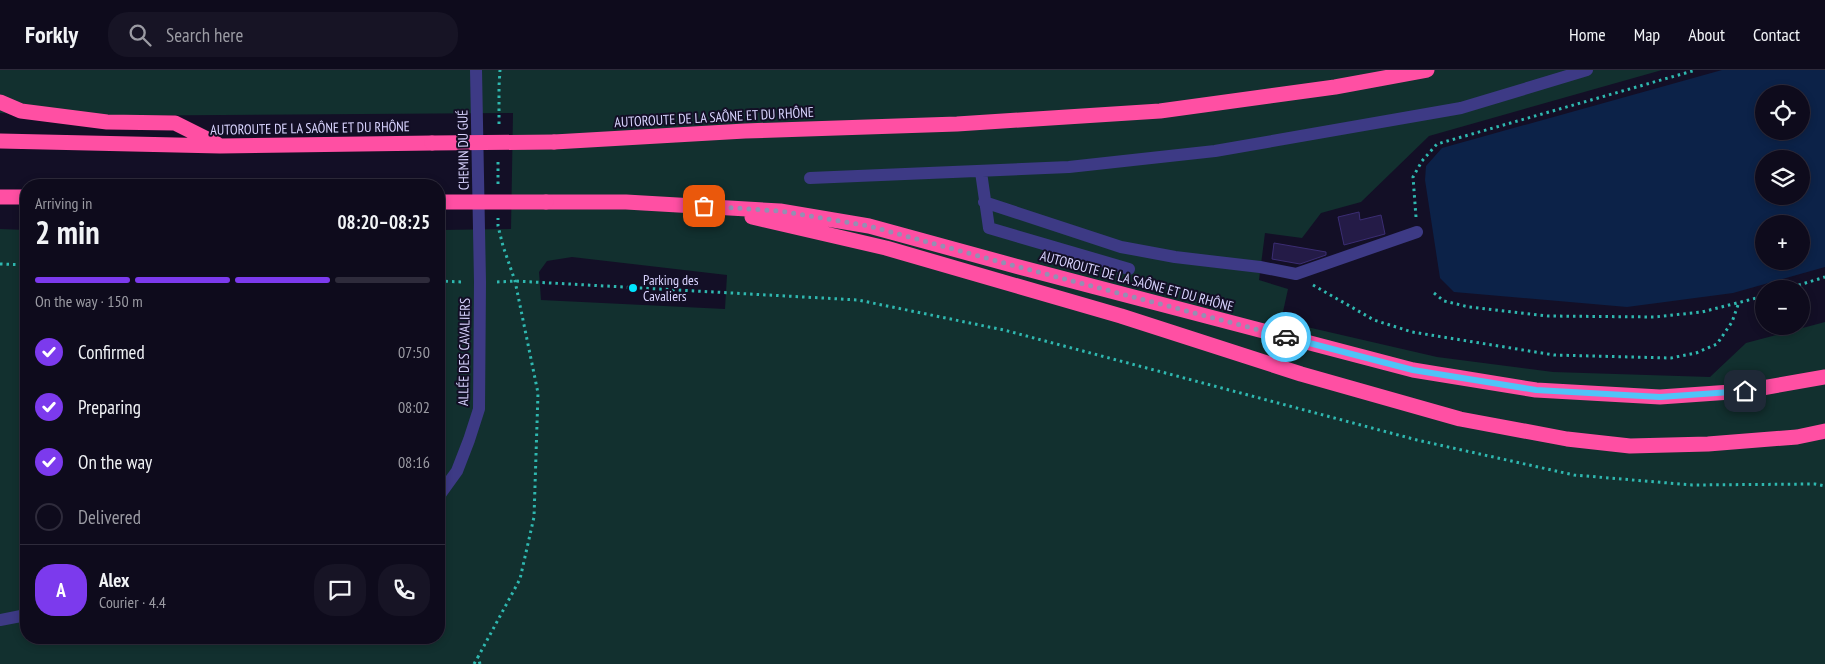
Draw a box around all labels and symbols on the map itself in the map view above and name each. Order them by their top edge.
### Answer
street label: AUTOROUTE DE LA SAÔNE ET DU RHÔNE [614,103,814,131]
street label: CHEMIN DU GUÉ [453,110,473,190]
street label: AUTOROUTE DE LA SAÔNE ET DU RHÔNE [210,117,410,139]
pin [683,185,725,227]
street label: AUTOROUTE DE LA SAÔNE ET DU RHÔNE [1038,246,1236,316]
place label: Parking des Cavaliers [643,271,699,305]
marker: Parking des Cavaliers [627,282,639,294]
street label: ALLÉE DES CAVALIERS [454,298,474,406]
courier [1261,312,1311,362]
pin [1724,370,1766,412]

